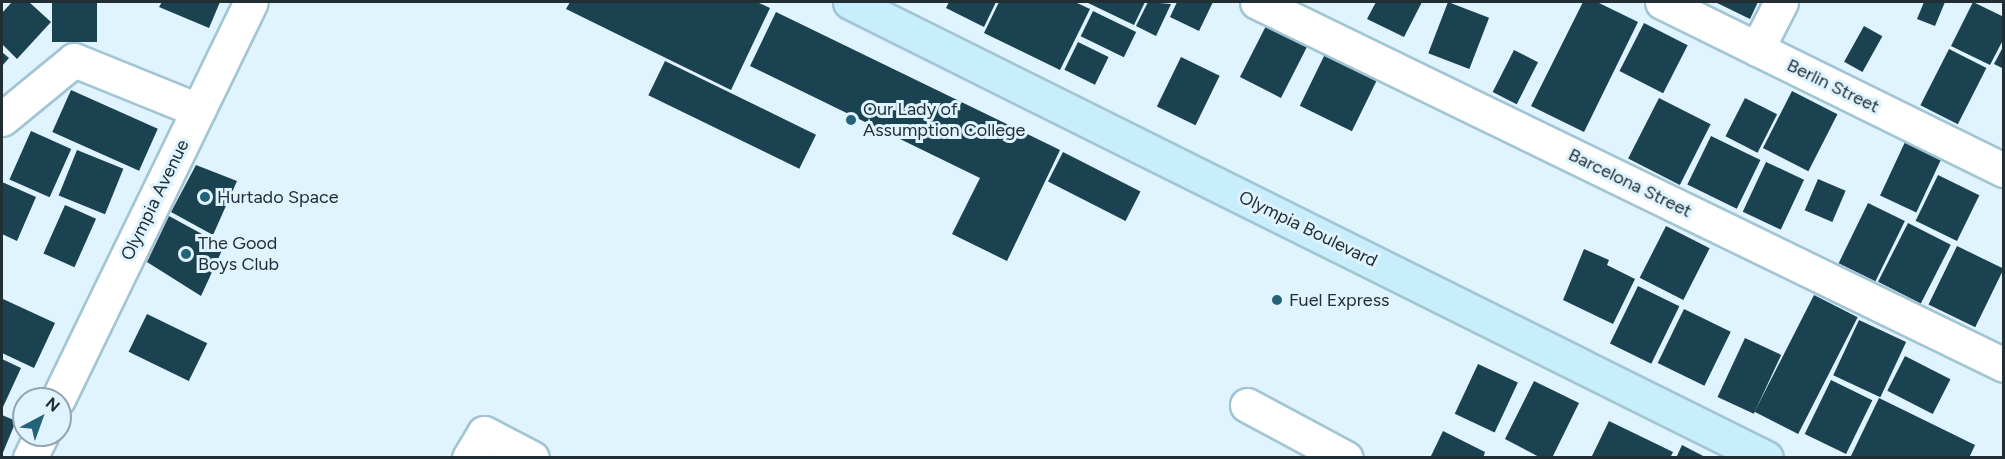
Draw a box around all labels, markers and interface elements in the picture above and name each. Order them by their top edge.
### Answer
street label: Berlin Street [1783,54,1883,118]
place label: Our Lady of Assumption College [863,99,1025,142]
marker: Our Lady of Assumption College [844,113,858,127]
street label: Olympia Avenue [116,136,194,264]
street label: Barcelona Street [1565,144,1695,222]
place label: Hurtado Space [217,186,338,208]
street label: Olympia Boulevard [1235,186,1381,272]
marker: Hurtado Space [198,190,212,204]
place label: The Good Boys Club [198,233,279,276]
marker: The Good Boys Club [179,247,193,261]
place label: Fuel Express [1289,289,1389,311]
marker: Fuel Express [1270,293,1284,307]
north arrow [12,387,72,447]
text: N [42,393,64,416]

